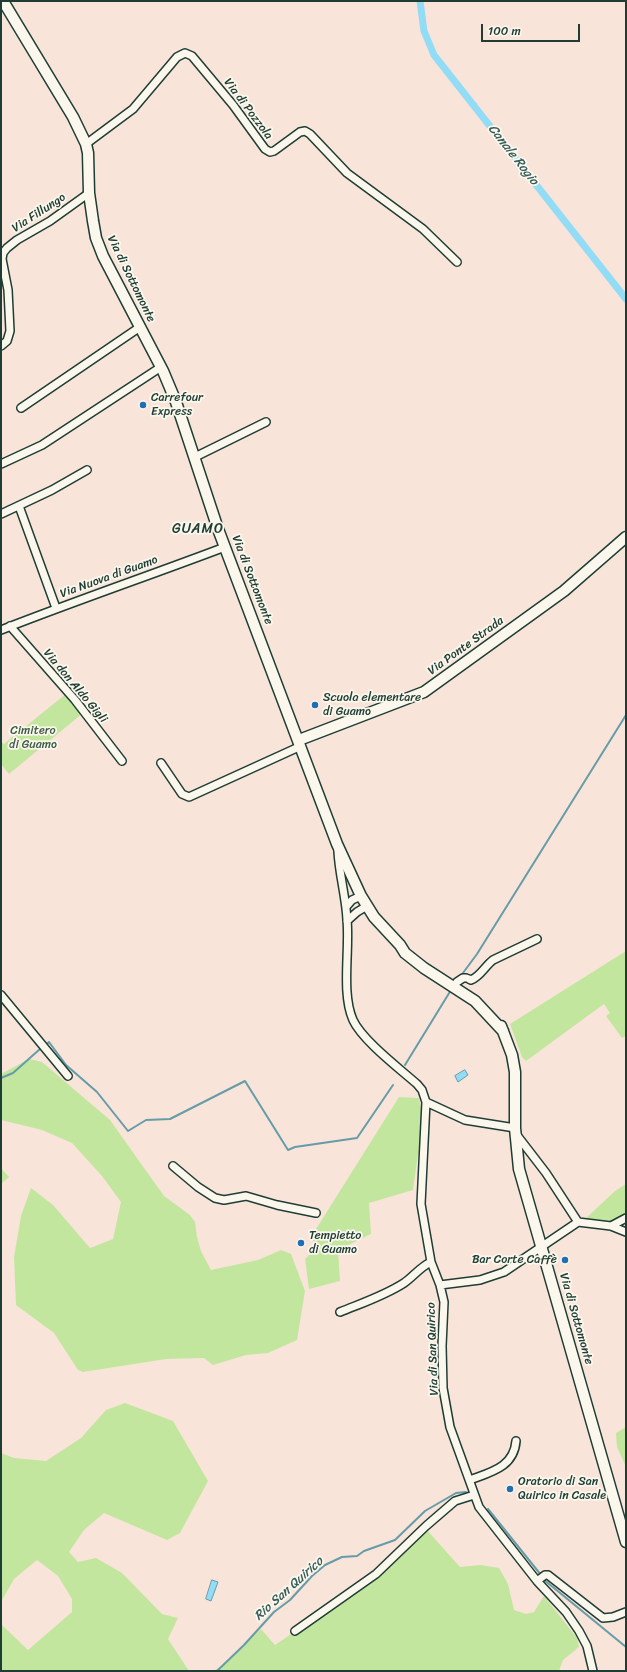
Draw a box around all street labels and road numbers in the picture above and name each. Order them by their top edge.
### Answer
street label: Via di Pozzola [220,76,276,142]
street label: Via Fillungo [9,190,69,236]
street label: Via di Sottomonte [104,233,158,325]
street label: Via di Sottomonte [228,533,276,627]
street label: Via Nuova di Guamo [58,553,160,601]
street label: Via Ponte Strada [425,614,507,678]
street label: Via don Aldo Gigli [40,646,110,726]
street label: Via di Sottomonte [556,1272,596,1366]
street label: Via di San Quirico [424,1302,442,1396]

